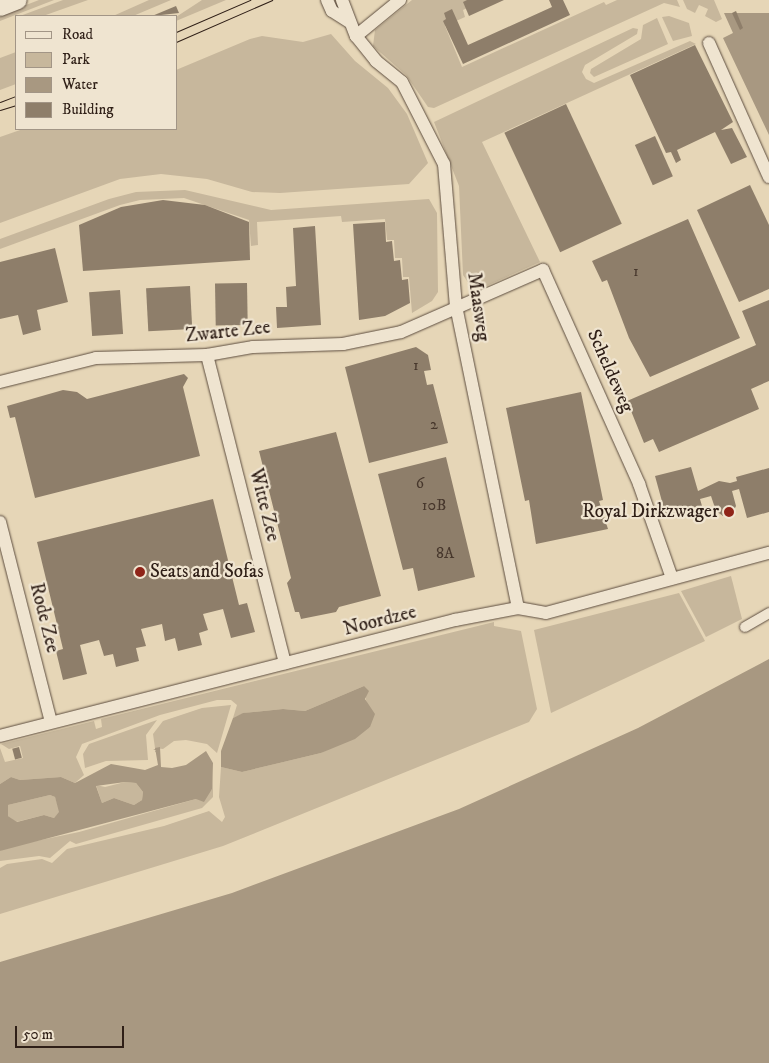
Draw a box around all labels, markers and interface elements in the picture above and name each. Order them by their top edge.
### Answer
legend [15,15,178,130]
text: Road [62,25,93,44]
text: Park [62,50,90,69]
text: Water [62,75,98,94]
text: Building [62,100,114,119]
house number: 1 [633,261,639,281]
street label: Maasweg [462,271,494,343]
street label: Zwarte Zee [185,316,271,348]
street label: Scheldeweg [582,326,638,416]
house number: 1 [413,355,419,375]
house number: 2 [430,414,438,434]
street label: Witte Zee [244,466,284,544]
house number: 6 [416,473,424,493]
house number: 10B [422,495,446,515]
place label: Royal Dirkzwager [582,501,719,523]
marker: Royal Dirkzwager [723,506,735,518]
house number: 8A [436,543,454,563]
place label: Seats and Sofas [150,561,264,583]
marker: Seats and Sofas [134,566,146,578]
street label: Rode Zee [24,581,64,655]
street label: Noordzee [341,601,419,641]
scale bar [18,1016,126,1048]
text: 50 m [23,1025,53,1044]

